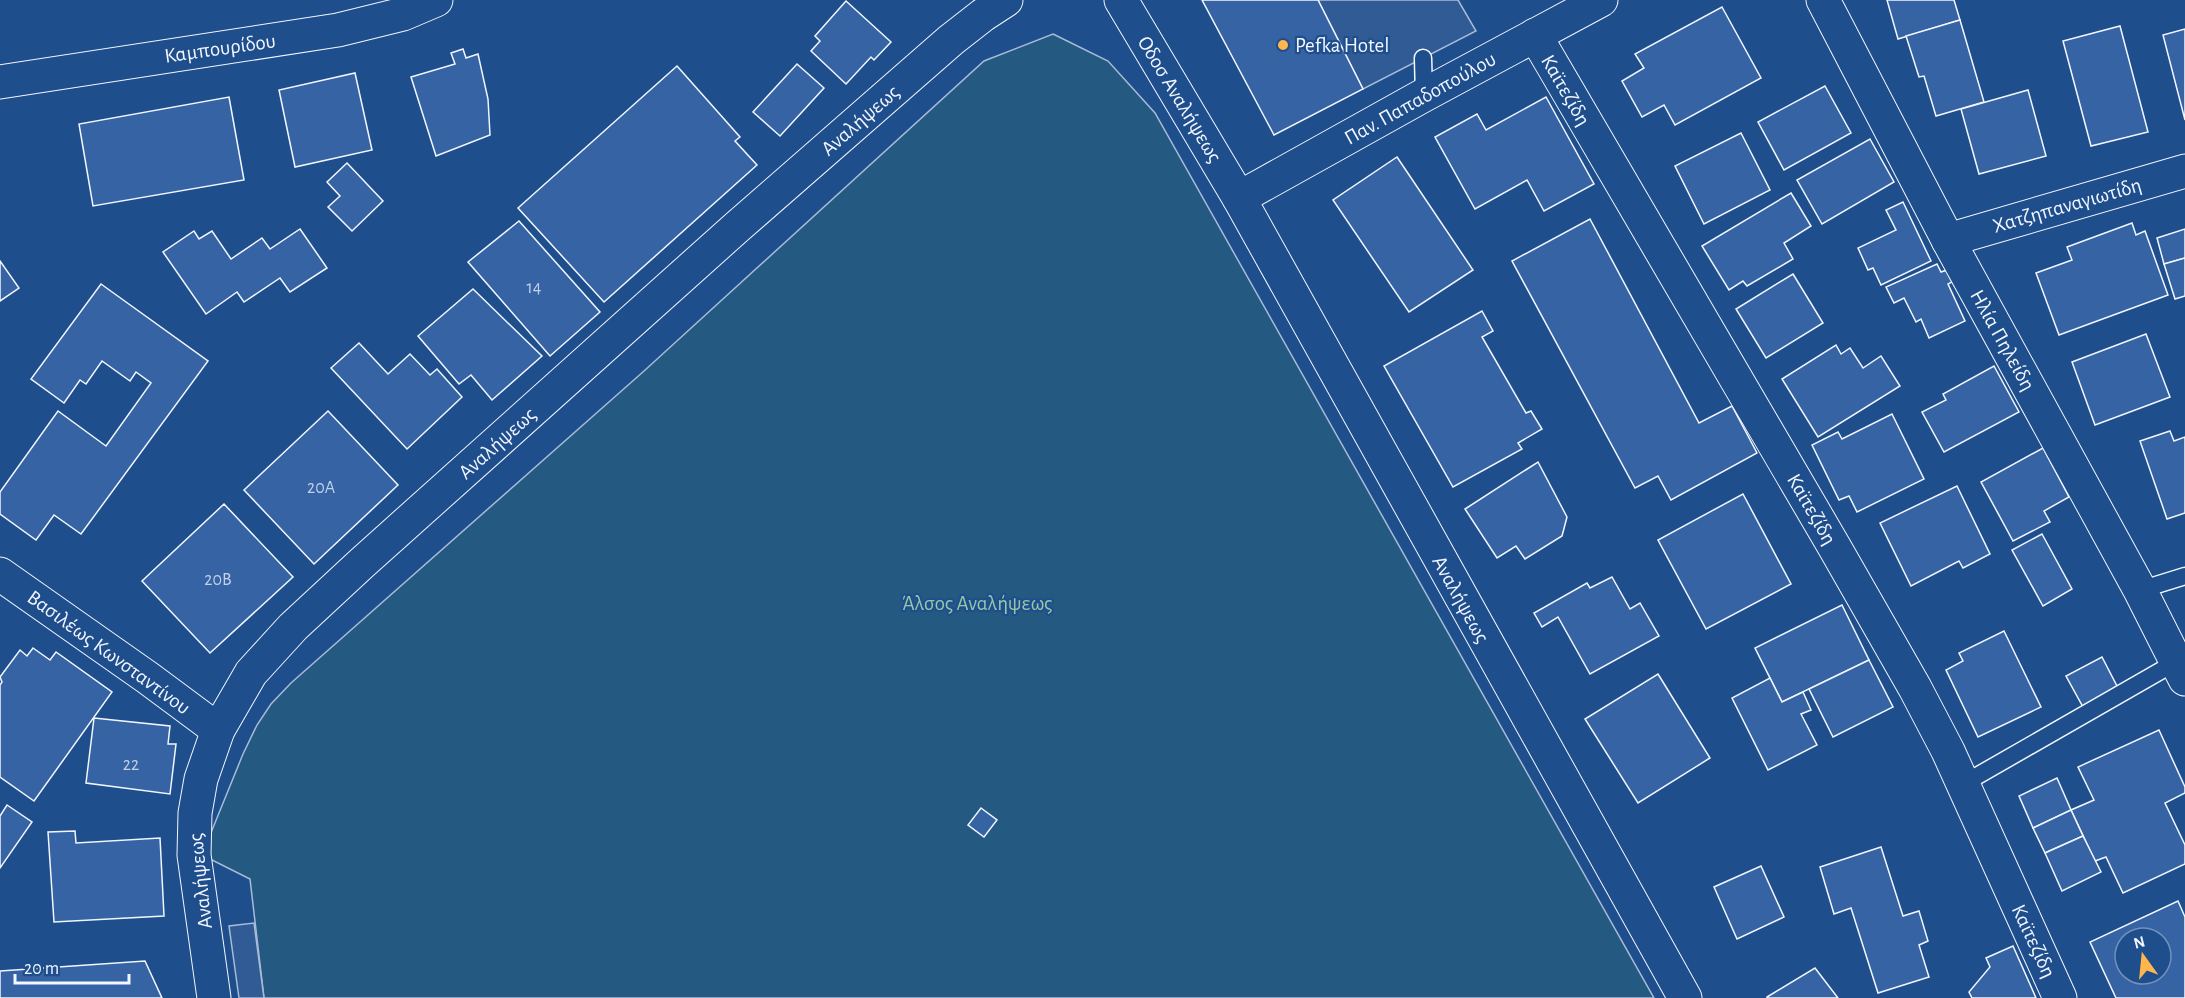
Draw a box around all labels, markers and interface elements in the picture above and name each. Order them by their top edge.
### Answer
street label: Καμπουρίδου [163,30,277,67]
street label: Οδοσ Αναλήψεως [1134,32,1226,166]
place label: Pefka Hotel [1295,35,1389,56]
marker: Pefka Hotel [1276,38,1290,52]
street label: Παν. Παπαδοπούλου [1341,48,1499,149]
street label: Καϊτεζίδη [1537,51,1594,129]
street label: Αναλήψεως [817,81,903,160]
street label: Χατζηπαναγιωτίδη [1990,174,2144,237]
house number: 14 [527,279,542,297]
street label: Ηλία Πηλείδη [1966,286,2039,394]
street label: Αναλήψεως [455,403,540,483]
street label: Καϊτεζίδη [1783,470,1840,548]
house number: 20A [307,479,336,497]
street label: Αναλήψεως [1428,552,1493,646]
house number: 20B [204,571,232,589]
street label: Βασιλέως Κωνσταντίνου [23,586,194,718]
park label: Άλσος Αναλήψεως [902,593,1052,614]
house number: 22 [123,756,139,774]
street label: Αναλήψεως [185,832,216,930]
street label: Καϊτεζίδη [2007,901,2060,981]
north arrow [2113,926,2173,986]
text: N [2132,933,2147,952]
scale bar [15,947,129,985]
text: 20 m [24,960,59,978]

